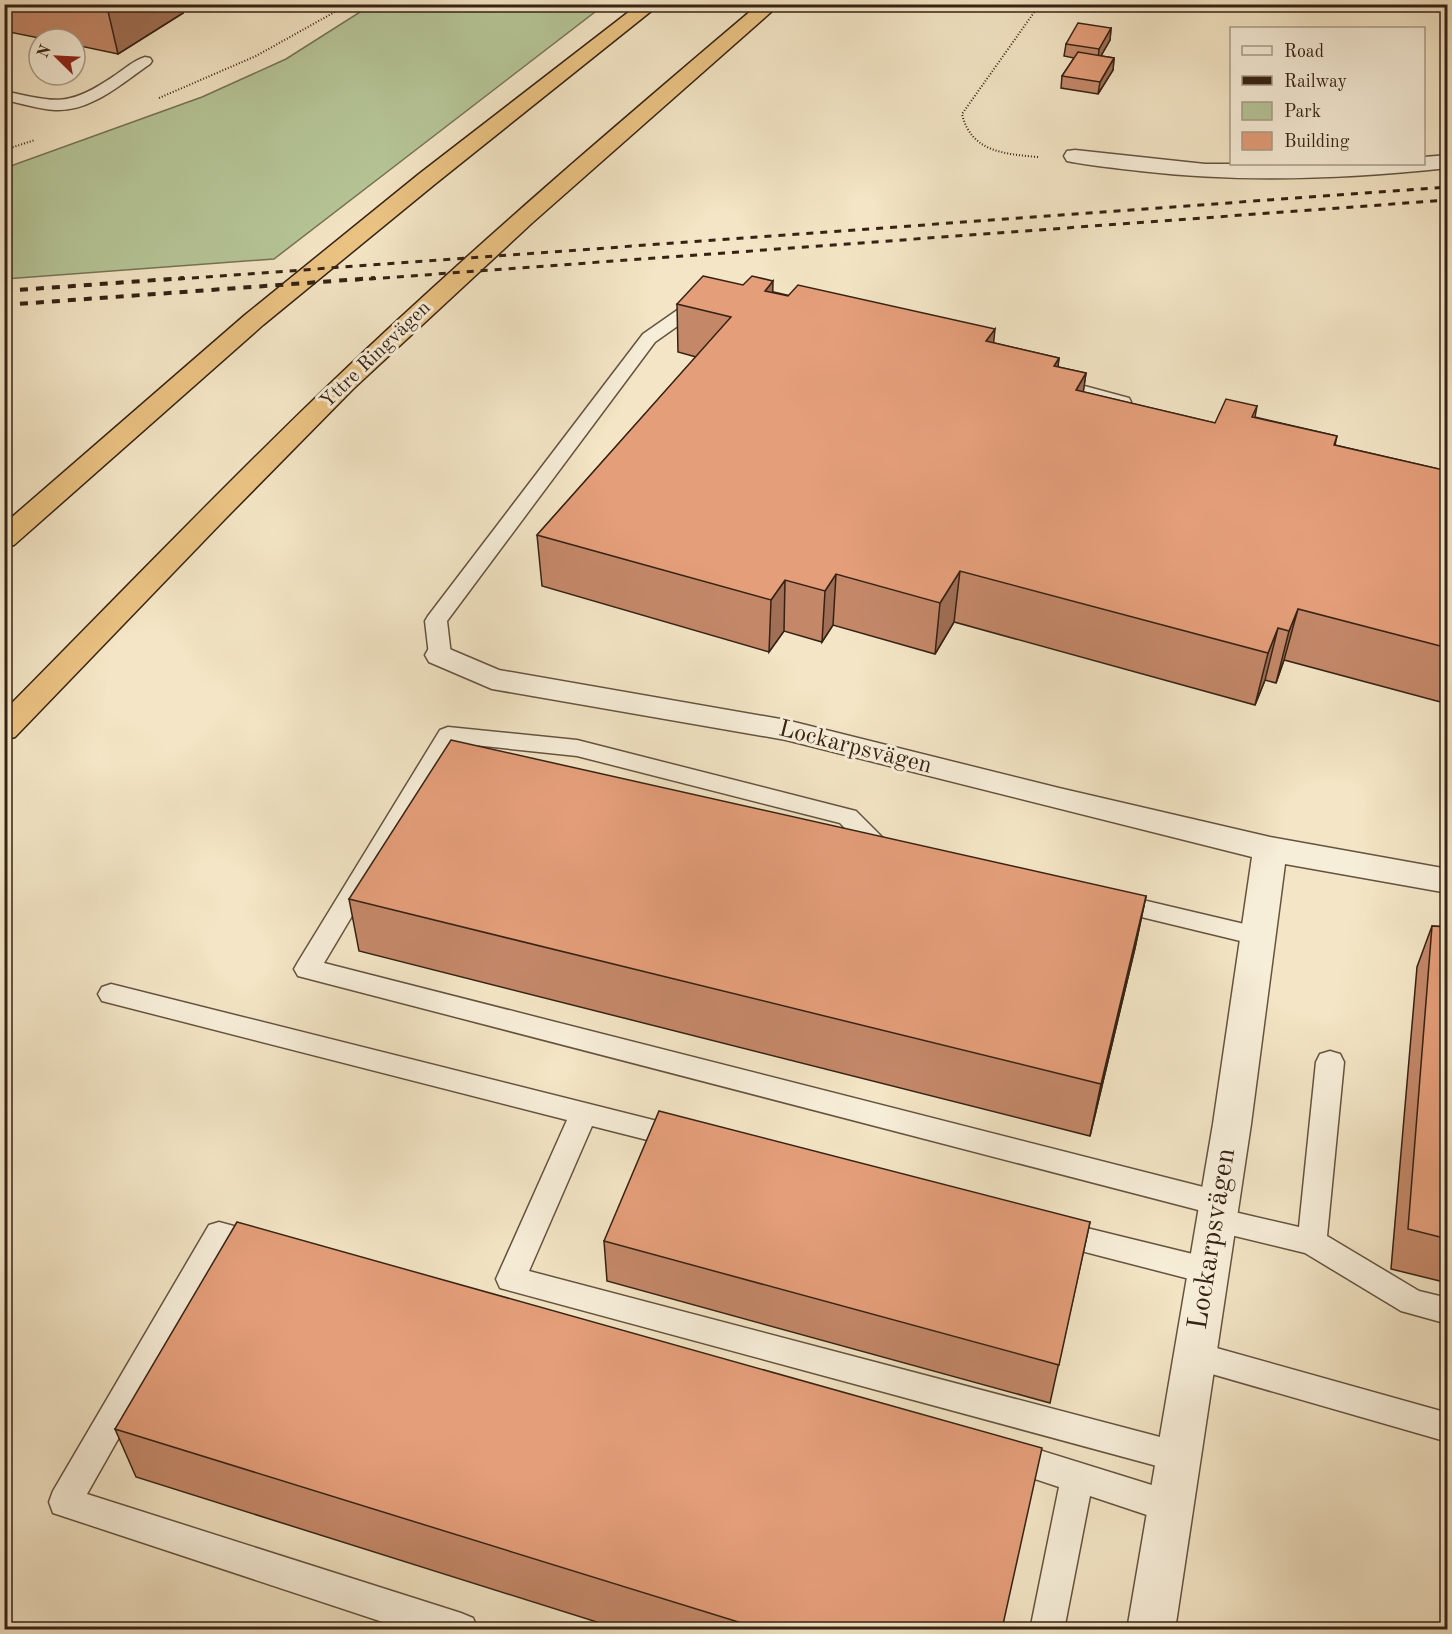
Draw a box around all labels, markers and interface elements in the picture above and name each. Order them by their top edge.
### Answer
north arrow [27,27,87,87]
legend [1230,27,1425,165]
text: N [35,42,55,61]
text: Road [1284,43,1324,61]
text: Railway [1284,73,1347,91]
text: Park [1284,103,1321,121]
text: Building [1284,133,1350,151]
street label: Yttre Ringvägen [317,298,435,412]
street label: Lockarpsvägen [776,717,934,779]
street label: Lockarpsvägen [1185,1146,1241,1332]

